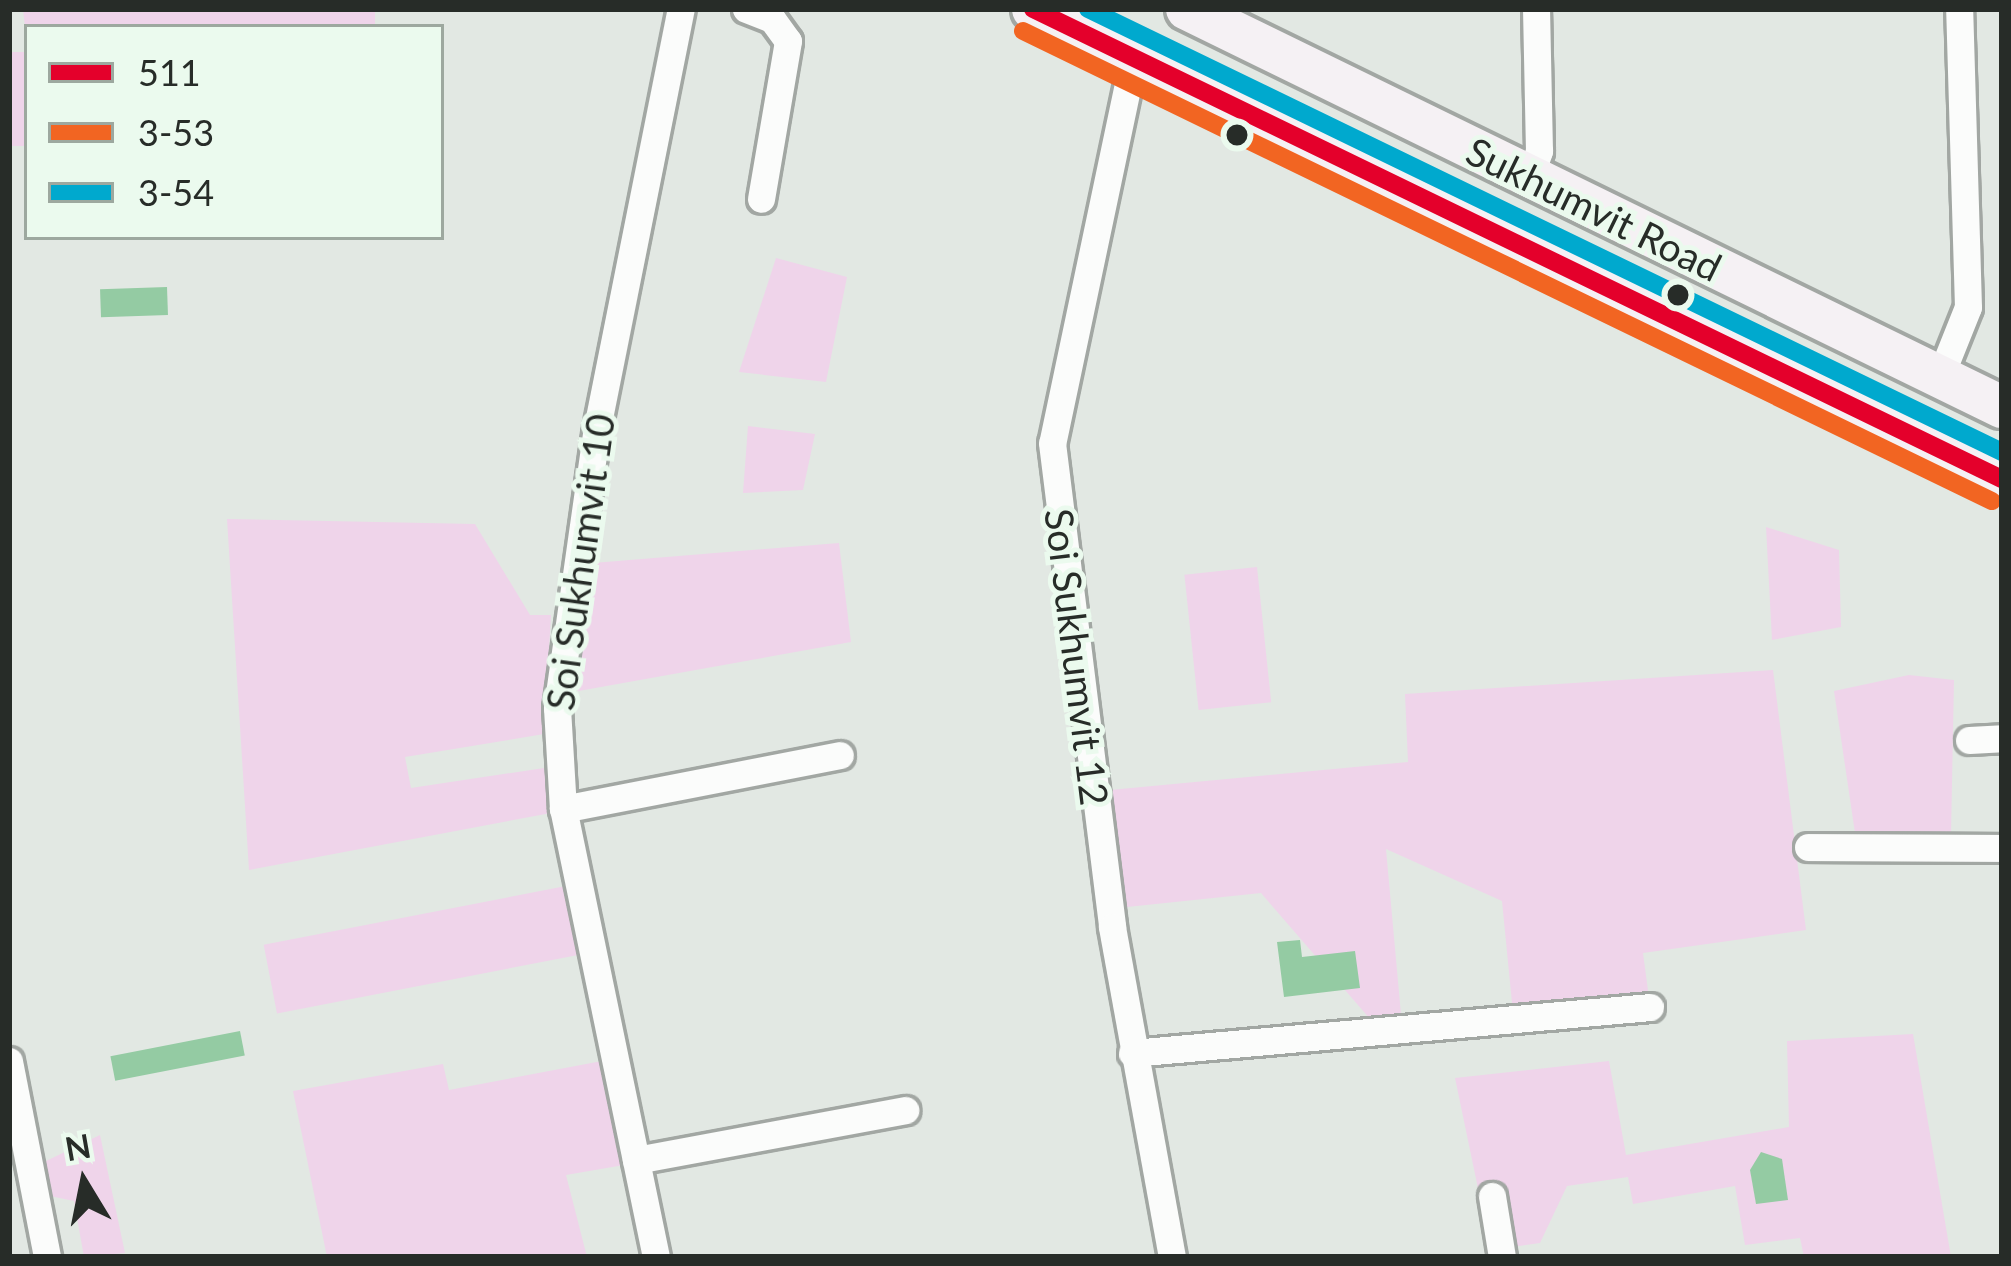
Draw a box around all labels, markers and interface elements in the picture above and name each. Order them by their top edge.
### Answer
legend [24,24,444,240]
text: 511 [138,50,201,94]
text: 3-53 [138,110,214,154]
unlabelled marker [1226,124,1248,146]
street label: Sukhumvit Road [1459,127,1729,291]
text: 3-54 [138,170,214,214]
unlabelled marker [1667,284,1689,306]
street label: Soi Sukhumvit 10 [536,411,624,713]
street label: Soi Sukhumvit 12 [1036,506,1118,808]
north arrow [24,1122,144,1242]
text: N [62,1125,94,1168]

